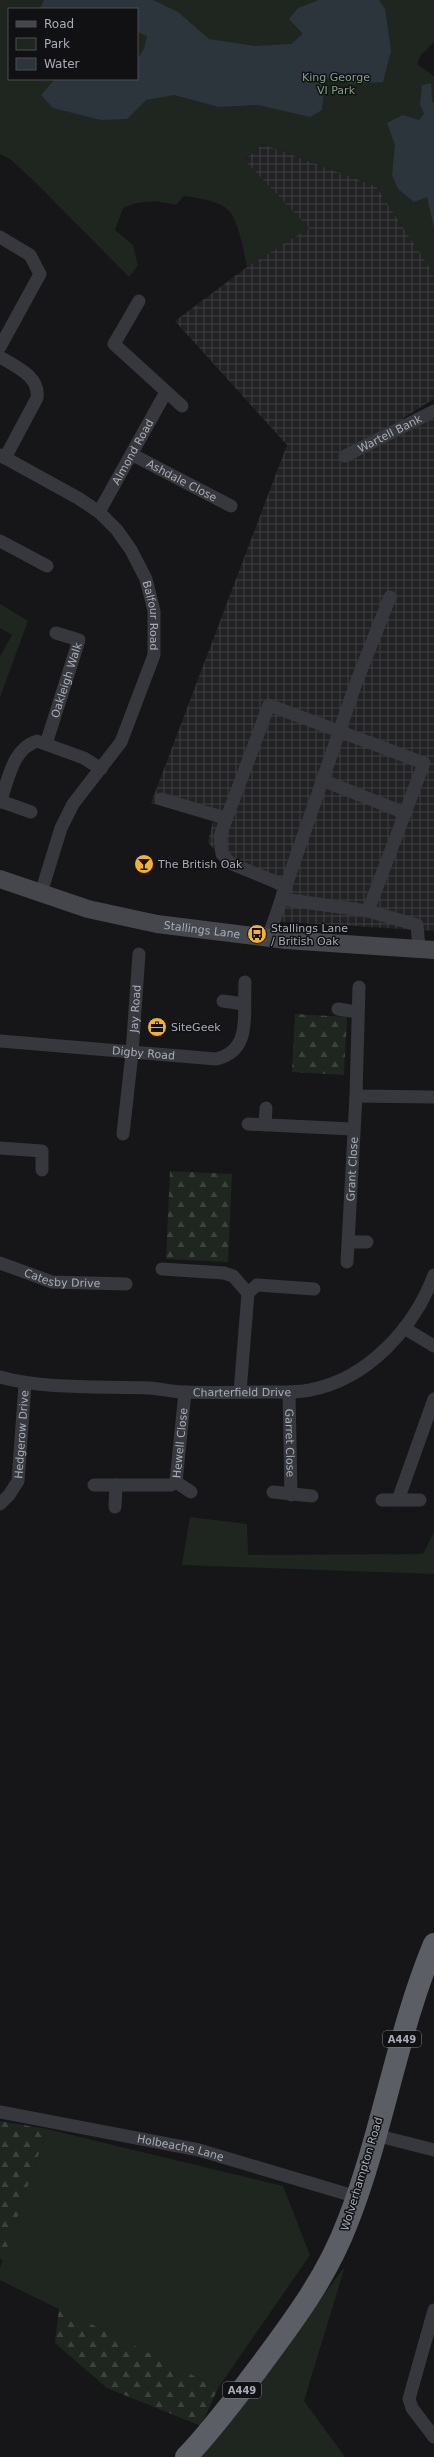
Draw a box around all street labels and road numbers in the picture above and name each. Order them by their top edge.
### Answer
street label: Wartell Bank [356,412,424,455]
street label: Almond Road [109,417,156,487]
street label: Ashdale Close [144,457,219,504]
street label: Balfour Road [140,579,161,650]
street label: Oakleigh Walk [48,640,85,720]
street label: Stallings Lane [163,918,241,941]
street label: Jay Road [127,984,143,1034]
street label: Digby Road [111,1044,176,1062]
street label: Grant Close [344,1136,360,1202]
street label: Catesby Drive [22,1266,101,1290]
street label: Charterfield Drive [193,1385,291,1399]
street label: Hedgerow Drive [12,1390,31,1479]
street label: Hewell Close [170,1407,190,1479]
street label: Garret Close [283,1409,297,1478]
road number: A449 [383,2031,421,2047]
street label: Wolverhampton Road [339,2116,385,2232]
street label: Holbeache Lane [136,2132,226,2164]
road number: A449 [223,2382,261,2398]

